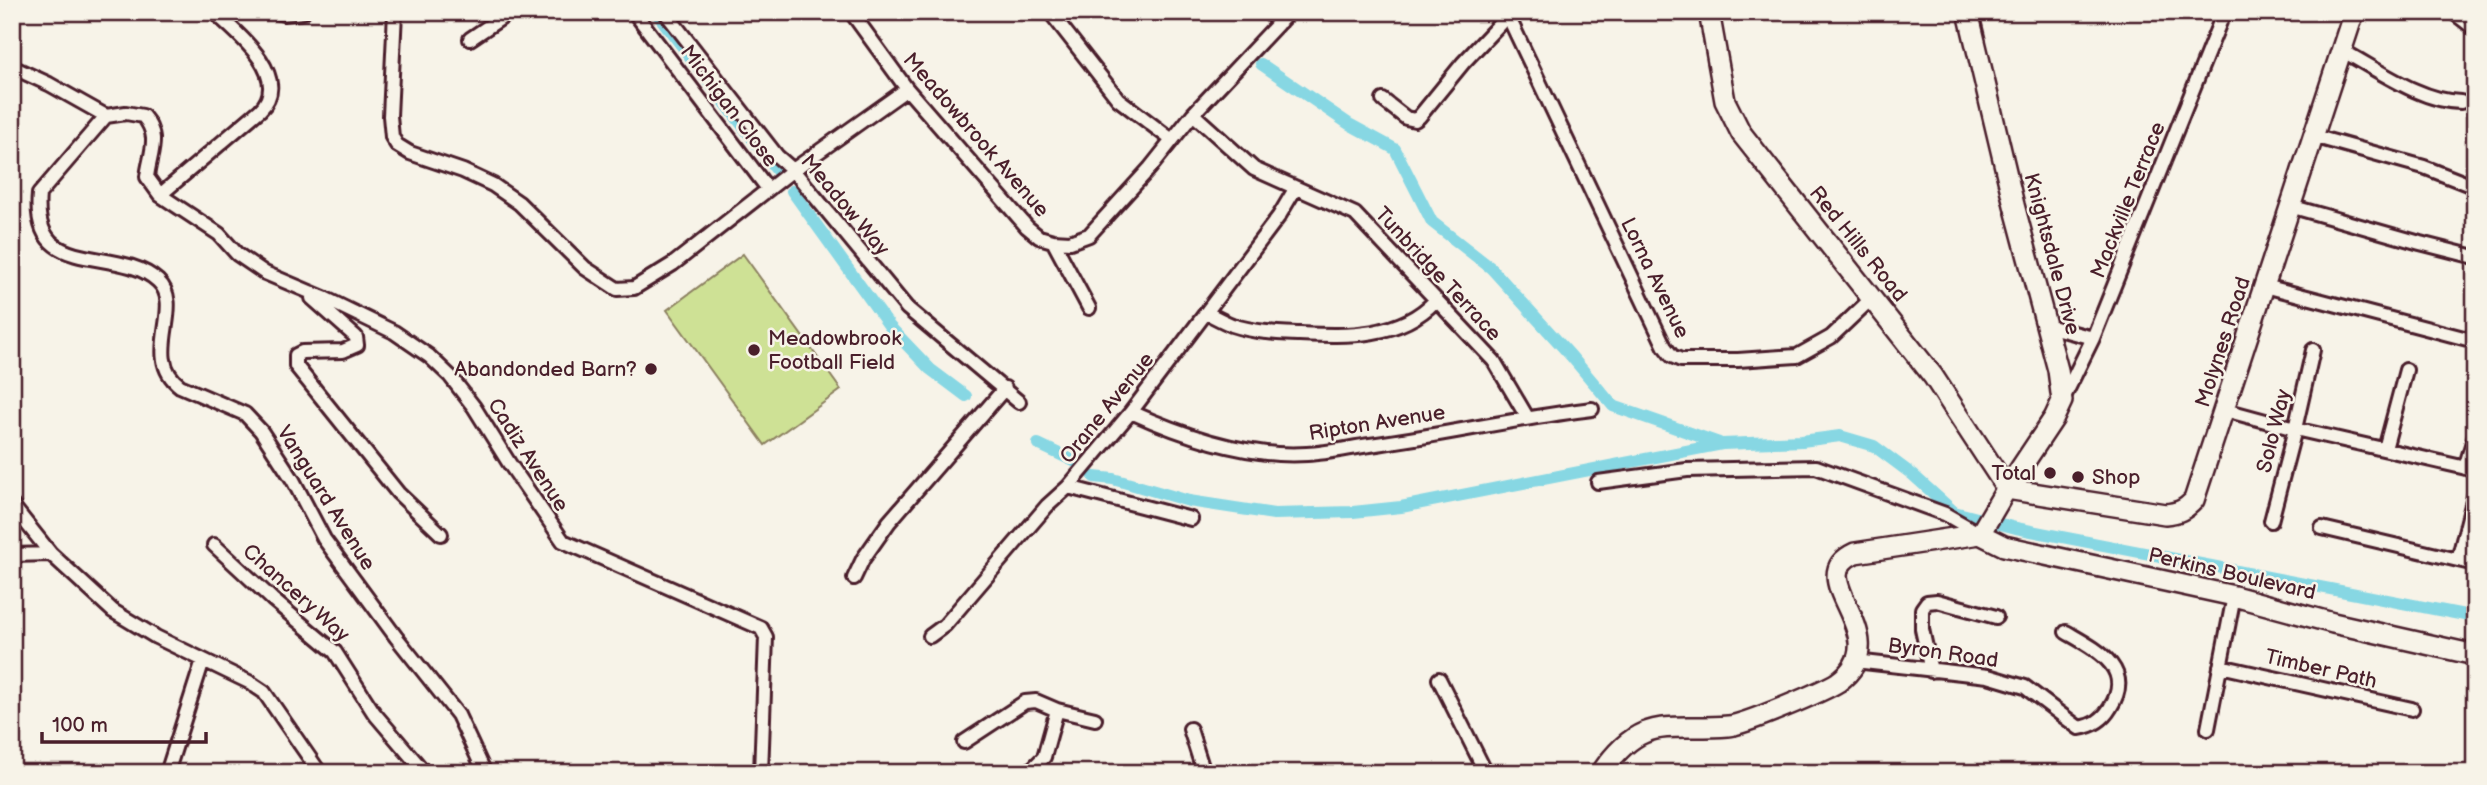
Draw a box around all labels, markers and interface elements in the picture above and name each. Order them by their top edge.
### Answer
street label: Michigan Close [675,40,783,172]
street label: Meadowbrook Avenue [898,48,1054,222]
street label: Mackville Terrace [2085,118,2171,282]
street label: Meadow Way [795,149,895,261]
street label: Knightsdale Drive [2018,170,2086,338]
street label: Red Hills Road [1804,181,1912,307]
street label: Tunbridge Terrace [1370,202,1506,346]
street label: Lorna Avenue [1615,214,1695,342]
street label: Molynes Road [2190,274,2256,410]
place label: Meadowbrook Football Field [768,326,902,375]
marker: Meadowbrook Football Field [746,342,762,358]
street label: Orane Avenue [1055,347,1159,469]
place label: Abandonded Barn? [454,357,637,382]
marker: Abandonded Barn? [643,361,659,377]
street label: Solo Way [2252,386,2297,475]
street label: Cadiz Avenue [482,394,574,516]
street label: Ripton Avenue [1307,400,1447,446]
street label: Vanguard Avenue [271,421,381,575]
place label: Total [1992,461,2036,486]
marker: Total [2042,465,2058,481]
place label: Shop [2092,465,2140,490]
marker: Shop [2070,469,2086,485]
street label: Chancery Way [238,539,355,648]
street label: Perkins Boulevard [2146,543,2318,605]
street label: Byron Road [1886,633,2000,673]
street label: Timber Path [2263,644,2379,694]
scale bar [42,701,206,745]
text: 100 m [52,713,108,738]

